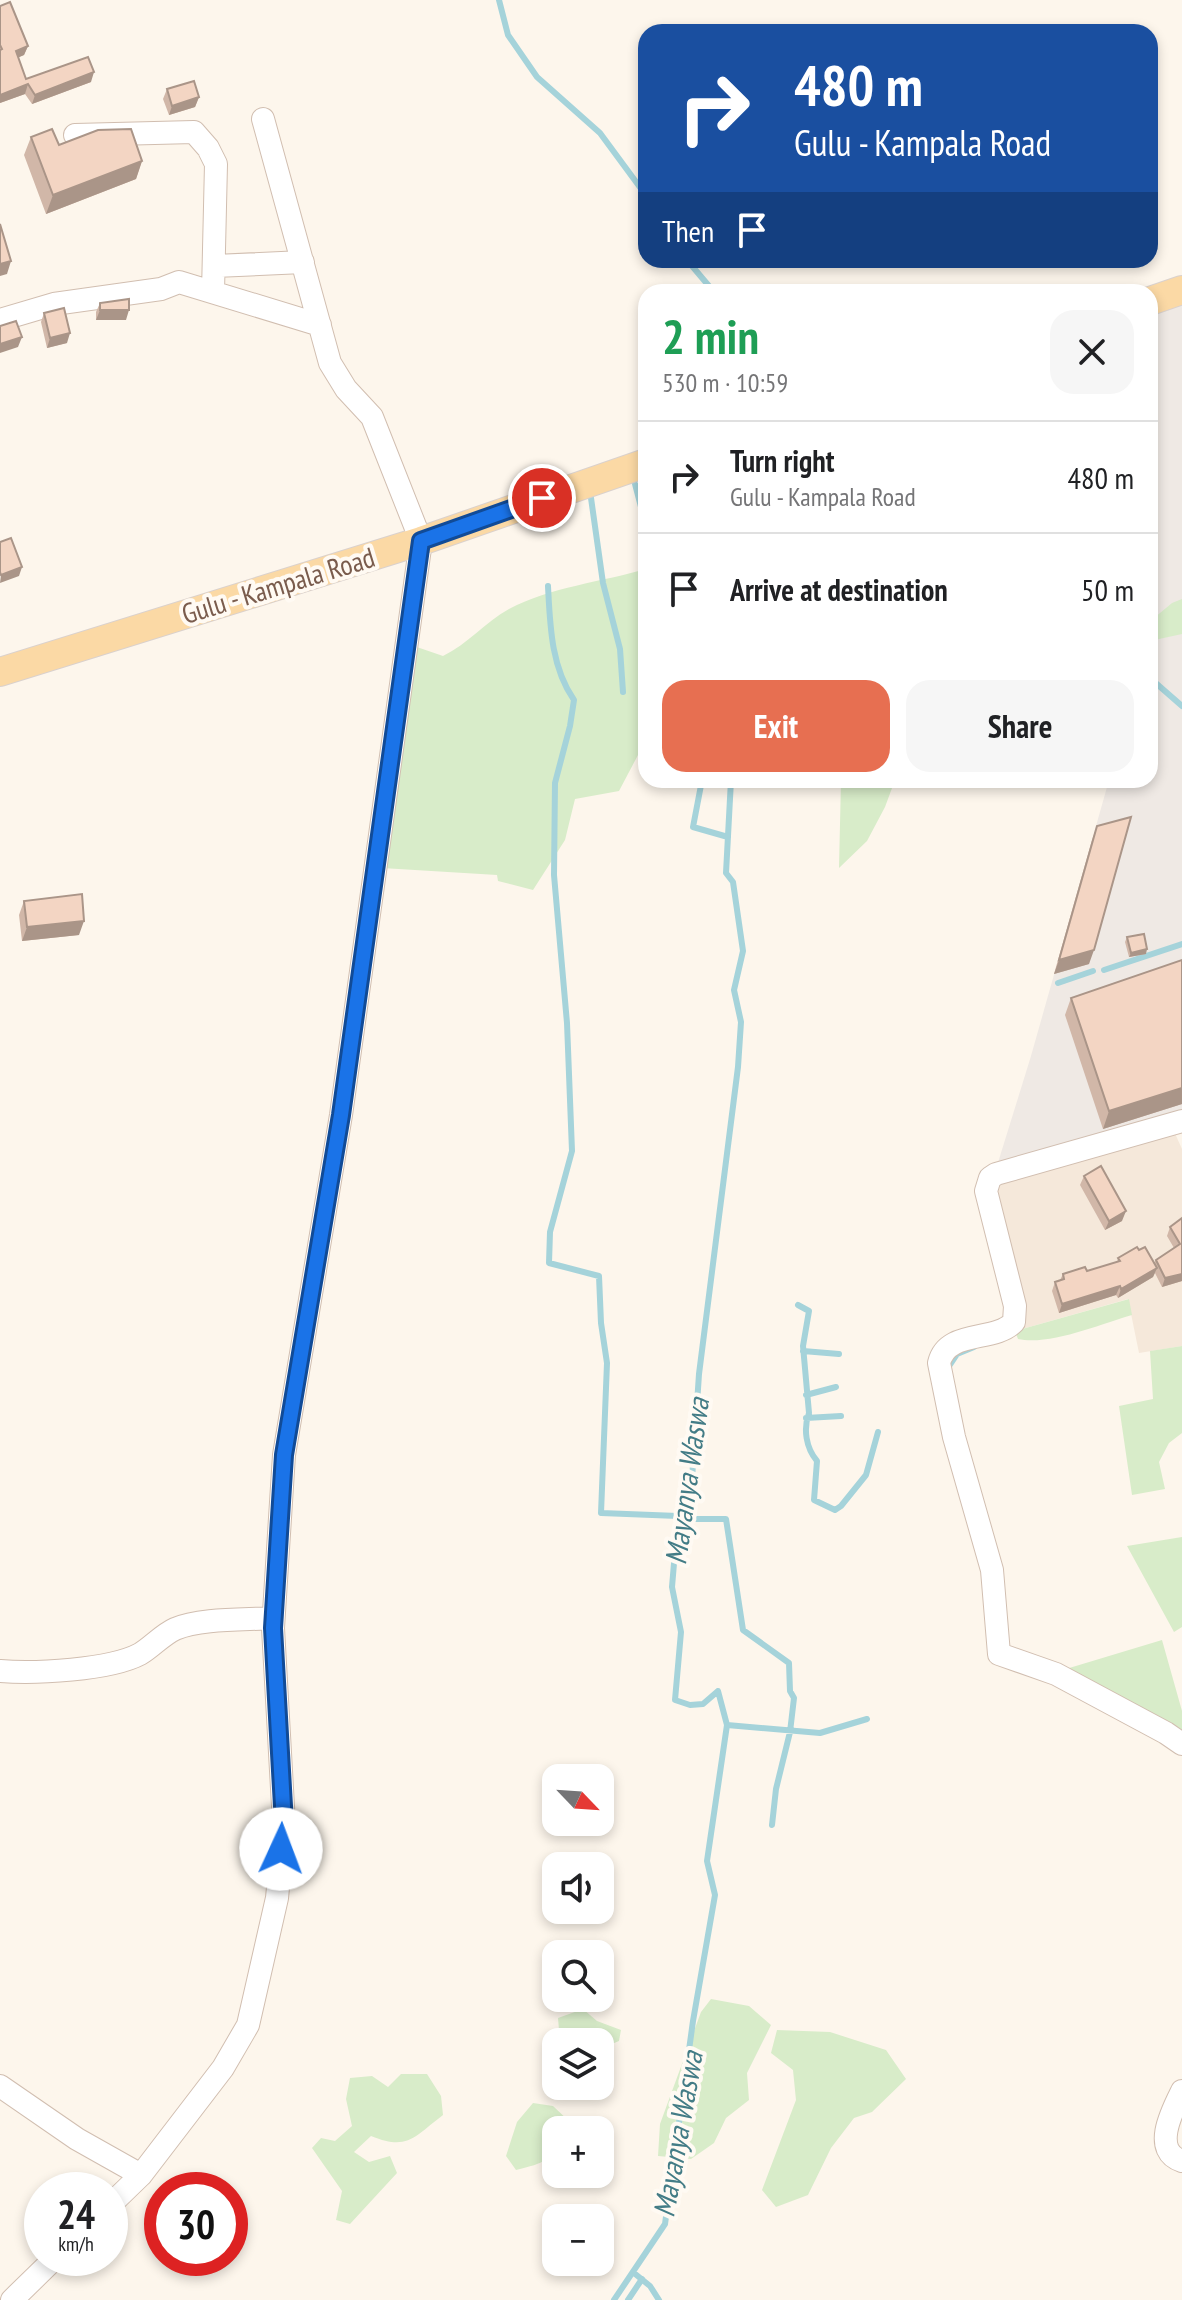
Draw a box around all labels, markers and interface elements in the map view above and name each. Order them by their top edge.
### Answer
text: 480 m [794,49,923,121]
icon: right [662,56,766,160]
text: Gulu - Kampala Road [794,119,1051,166]
icon: arrive [730,208,774,252]
text: Then [662,211,714,250]
text: 2 min [662,305,759,367]
button: close [1050,310,1134,394]
text: 530 m · 10:59 [662,366,788,399]
text: Turn right [730,441,834,480]
icon: right [662,455,706,499]
text: 480 m [1068,458,1134,497]
pin [508,464,576,532]
icon: arrive [520,476,564,520]
text: Gulu - Kampala Road [730,480,916,513]
street label: Gulu - Kampala Road [177,538,379,632]
icon: arrive [662,567,706,611]
text: Arrive at destination [730,570,948,609]
text: 50 m [1081,570,1134,609]
button: Exit [662,680,890,772]
button: Share [906,680,1134,772]
water label: Mayanya Waswa [655,1393,717,1567]
north arrow [542,1764,614,1836]
map controls [542,1764,614,2276]
position arrow [239,1807,323,1891]
button: sound [542,1852,614,1924]
button: search [542,1940,614,2012]
button: layers [542,2028,614,2100]
water label: Mayanya Waswa [643,2046,711,2220]
button: + [542,2116,614,2188]
speed limit sign: 30 [144,2172,248,2276]
text: 24 [57,2188,95,2240]
button: − [542,2204,614,2276]
text: km/h [58,2231,94,2257]

